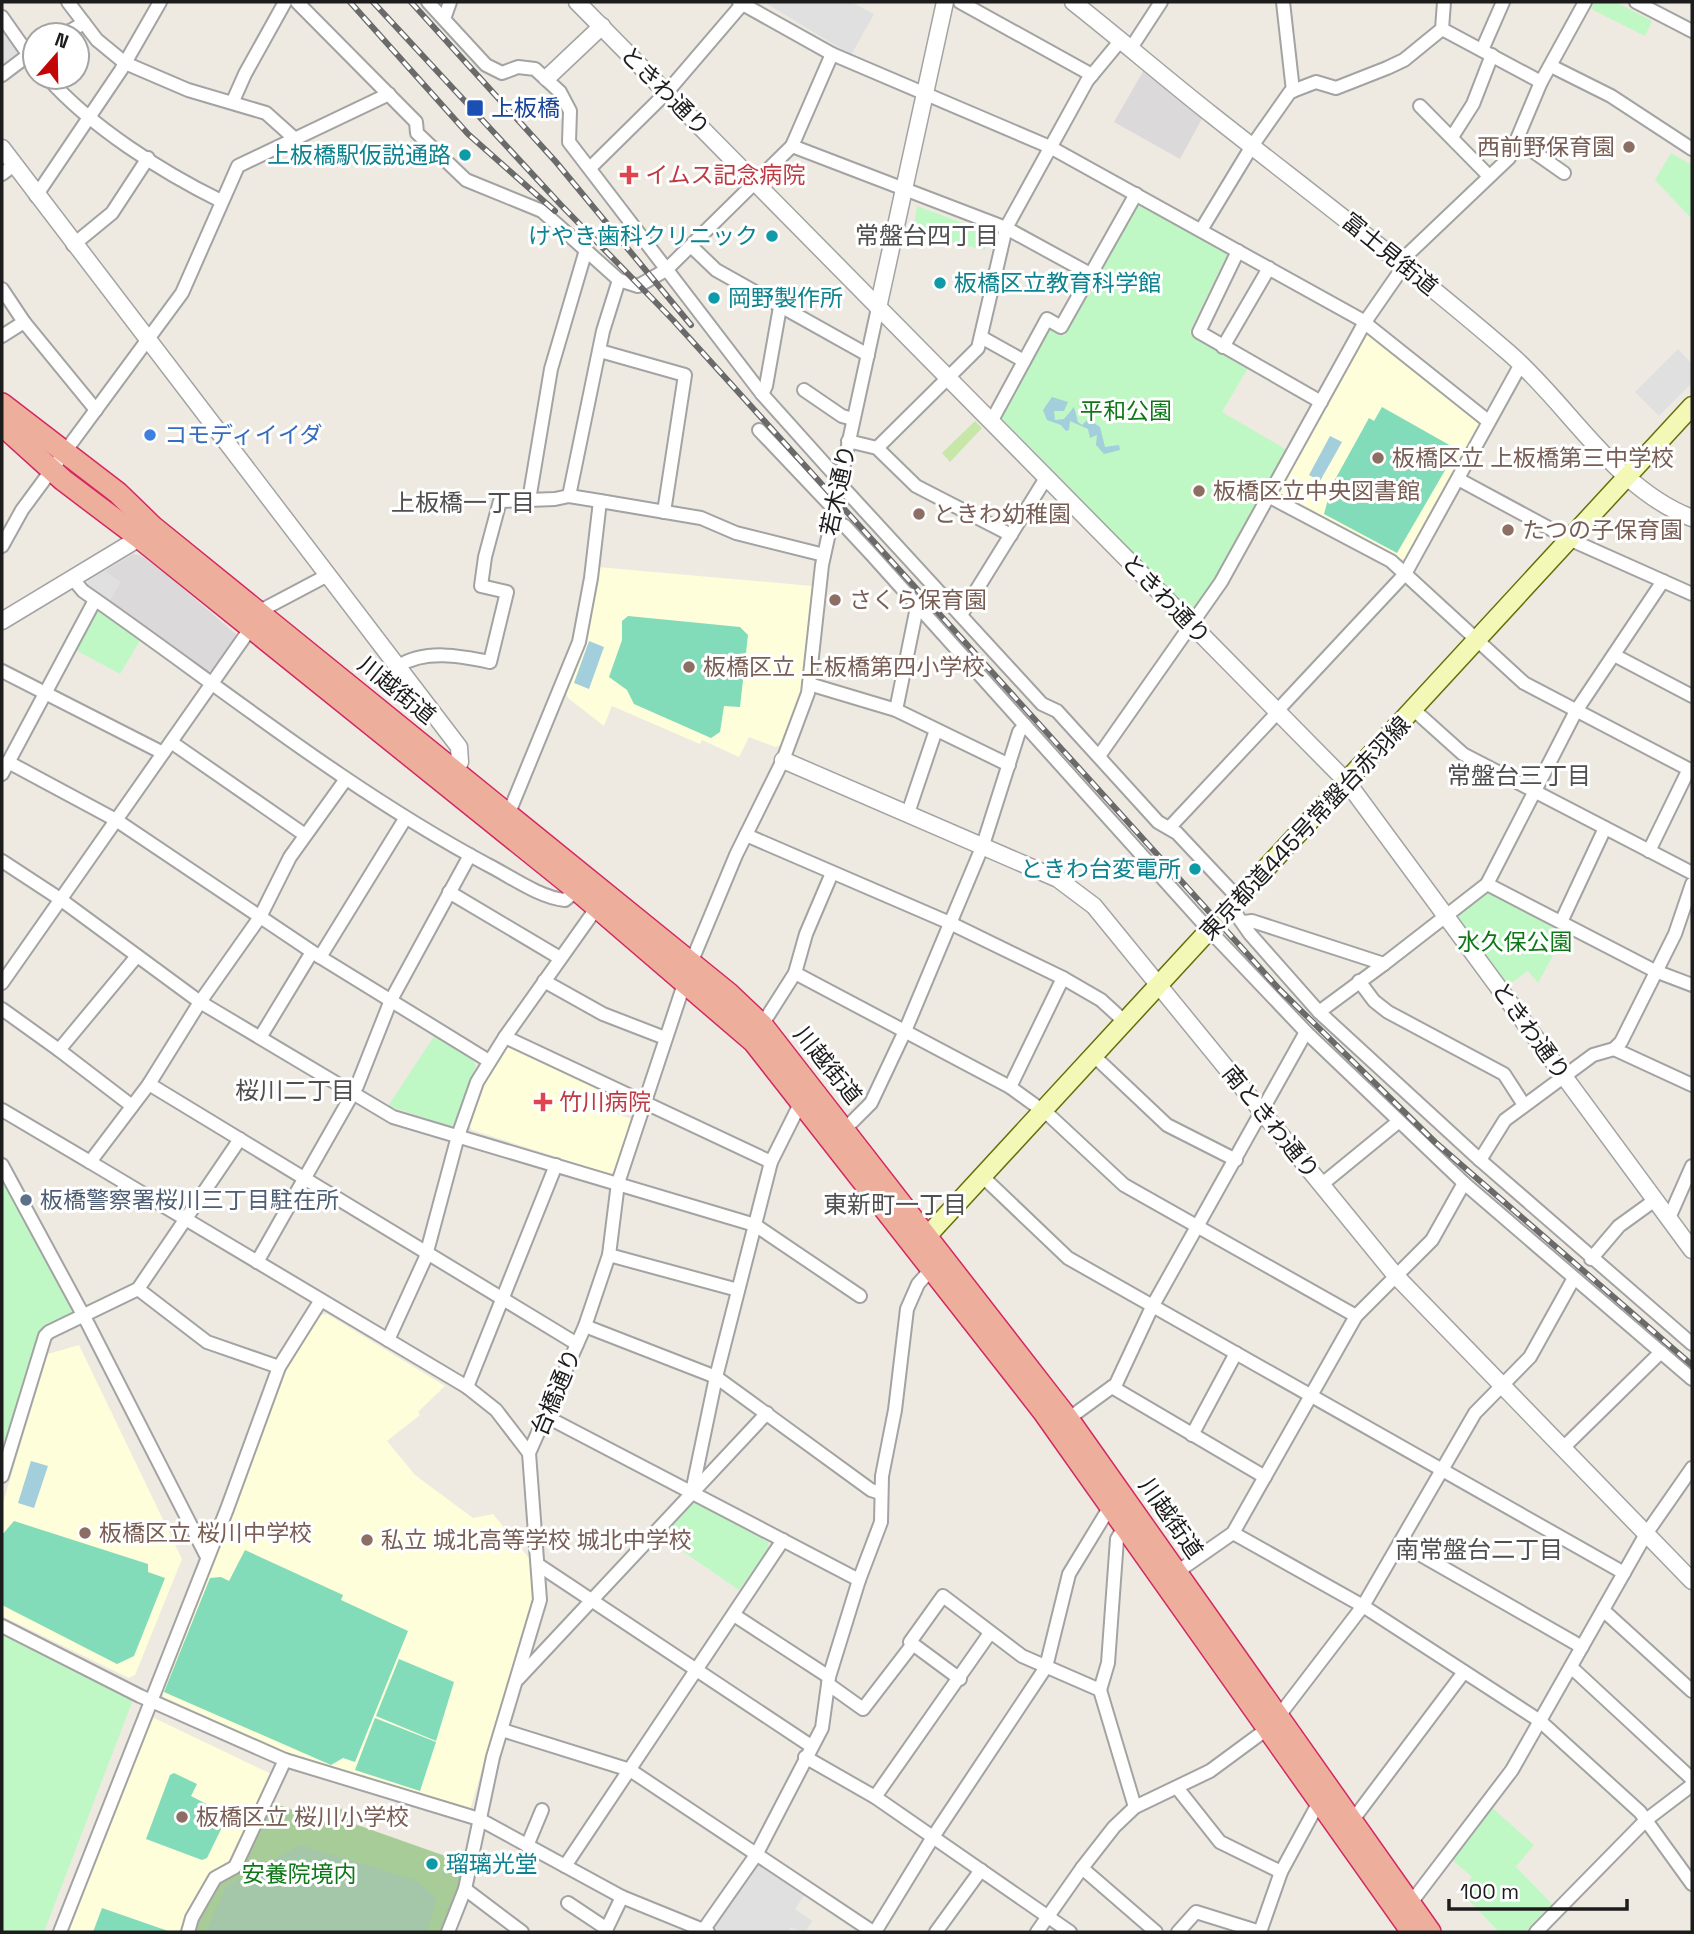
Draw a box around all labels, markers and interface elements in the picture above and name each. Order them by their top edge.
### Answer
north arrow [21,21,91,91]
text: N [51,27,72,54]
street label: ときわ通り [614,40,716,142]
place label: 上板橋 [491,93,560,123]
marker: 上板橋 [465,98,485,118]
place label: 西前野保育園 [1477,132,1615,162]
marker: 西前野保育園 [1621,139,1637,155]
place label: 上板橋駅仮説通路 [267,140,451,170]
marker: 上板橋駅仮説通路 [457,147,473,163]
place label: イムス記念病院 [645,160,806,190]
marker: イムス記念病院 [619,165,639,185]
street label: 富士見街道 [1336,206,1444,302]
district label: 常盤台四丁目 [855,220,999,251]
place label: けやき歯科クリニック [528,221,758,251]
marker: けやき歯科クリニック [764,228,780,244]
place label: 板橋区立教育科学館 [954,268,1161,298]
marker: 板橋区立教育科学館 [932,275,948,291]
place label: 岡野製作所 [728,283,843,313]
marker: 岡野製作所 [706,290,722,306]
park label: 平和公園 [1080,396,1172,426]
place label: コモディイイダ [164,420,322,450]
marker: コモディイイダ [142,427,158,443]
street label: 若木通り [814,442,862,538]
place label: 板橋区立 上板橋第三中学校 [1392,443,1674,473]
marker: 板橋区立 上板橋第三中学校 [1370,450,1386,466]
place label: 板橋区立中央図書館 [1213,476,1420,506]
marker: 板橋区立中央図書館 [1191,483,1207,499]
district label: 上板橋一丁目 [391,487,535,518]
place label: ときわ幼稚園 [933,499,1071,529]
marker: ときわ幼稚園 [911,506,927,522]
place label: たつの子保育園 [1522,515,1683,545]
marker: たつの子保育園 [1500,522,1516,538]
street label: ときわ通り [1115,547,1217,651]
place label: さくら保育園 [849,585,987,615]
marker: さくら保育園 [827,592,843,608]
street label: 川越街道 [352,649,442,731]
place label: 板橋区立 上板橋第四小学校 [703,652,985,682]
marker: 板橋区立 上板橋第四小学校 [681,659,697,675]
street label: 東京都道445号常盤台赤羽線 [1193,710,1417,946]
district label: 常盤台三丁目 [1447,760,1591,791]
place label: ときわ台変電所 [1020,854,1181,884]
marker: ときわ台変電所 [1187,861,1203,877]
park label: 水久保公園 [1458,927,1573,957]
street label: ときわ通り [1485,976,1577,1086]
street label: 川越街道 [787,1020,869,1110]
street label: 南ときわ通り [1216,1059,1326,1185]
district label: 桜川二丁目 [235,1075,355,1106]
place label: 竹川病院 [559,1087,651,1117]
marker: 竹川病院 [533,1092,553,1112]
place label: 板橋警察署桜川三丁目駐在所 [40,1185,339,1215]
district label: 東新町一丁目 [823,1189,967,1220]
marker: 板橋警察署桜川三丁目駐在所 [18,1192,34,1208]
street label: 台橋通り [524,1344,588,1440]
street label: 川越街道 [1132,1472,1210,1564]
place label: 板橋区立 桜川中学校 [99,1518,312,1548]
marker: 板橋区立 桜川中学校 [77,1525,93,1541]
place label: 私立 城北高等学校 城北中学校 [381,1525,692,1555]
marker: 私立 城北高等学校 城北中学校 [359,1532,375,1548]
district label: 南常盤台二丁目 [1395,1534,1563,1565]
place label: 板橋区立 桜川小学校 [196,1802,409,1832]
marker: 板橋区立 桜川小学校 [174,1809,190,1825]
place label: 瑠璃光堂 [446,1849,538,1879]
marker: 瑠璃光堂 [424,1856,440,1872]
park label: 安養院境内 [242,1859,357,1889]
scale bar [1449,1868,1628,1912]
text: 100 m [1460,1878,1519,1905]

